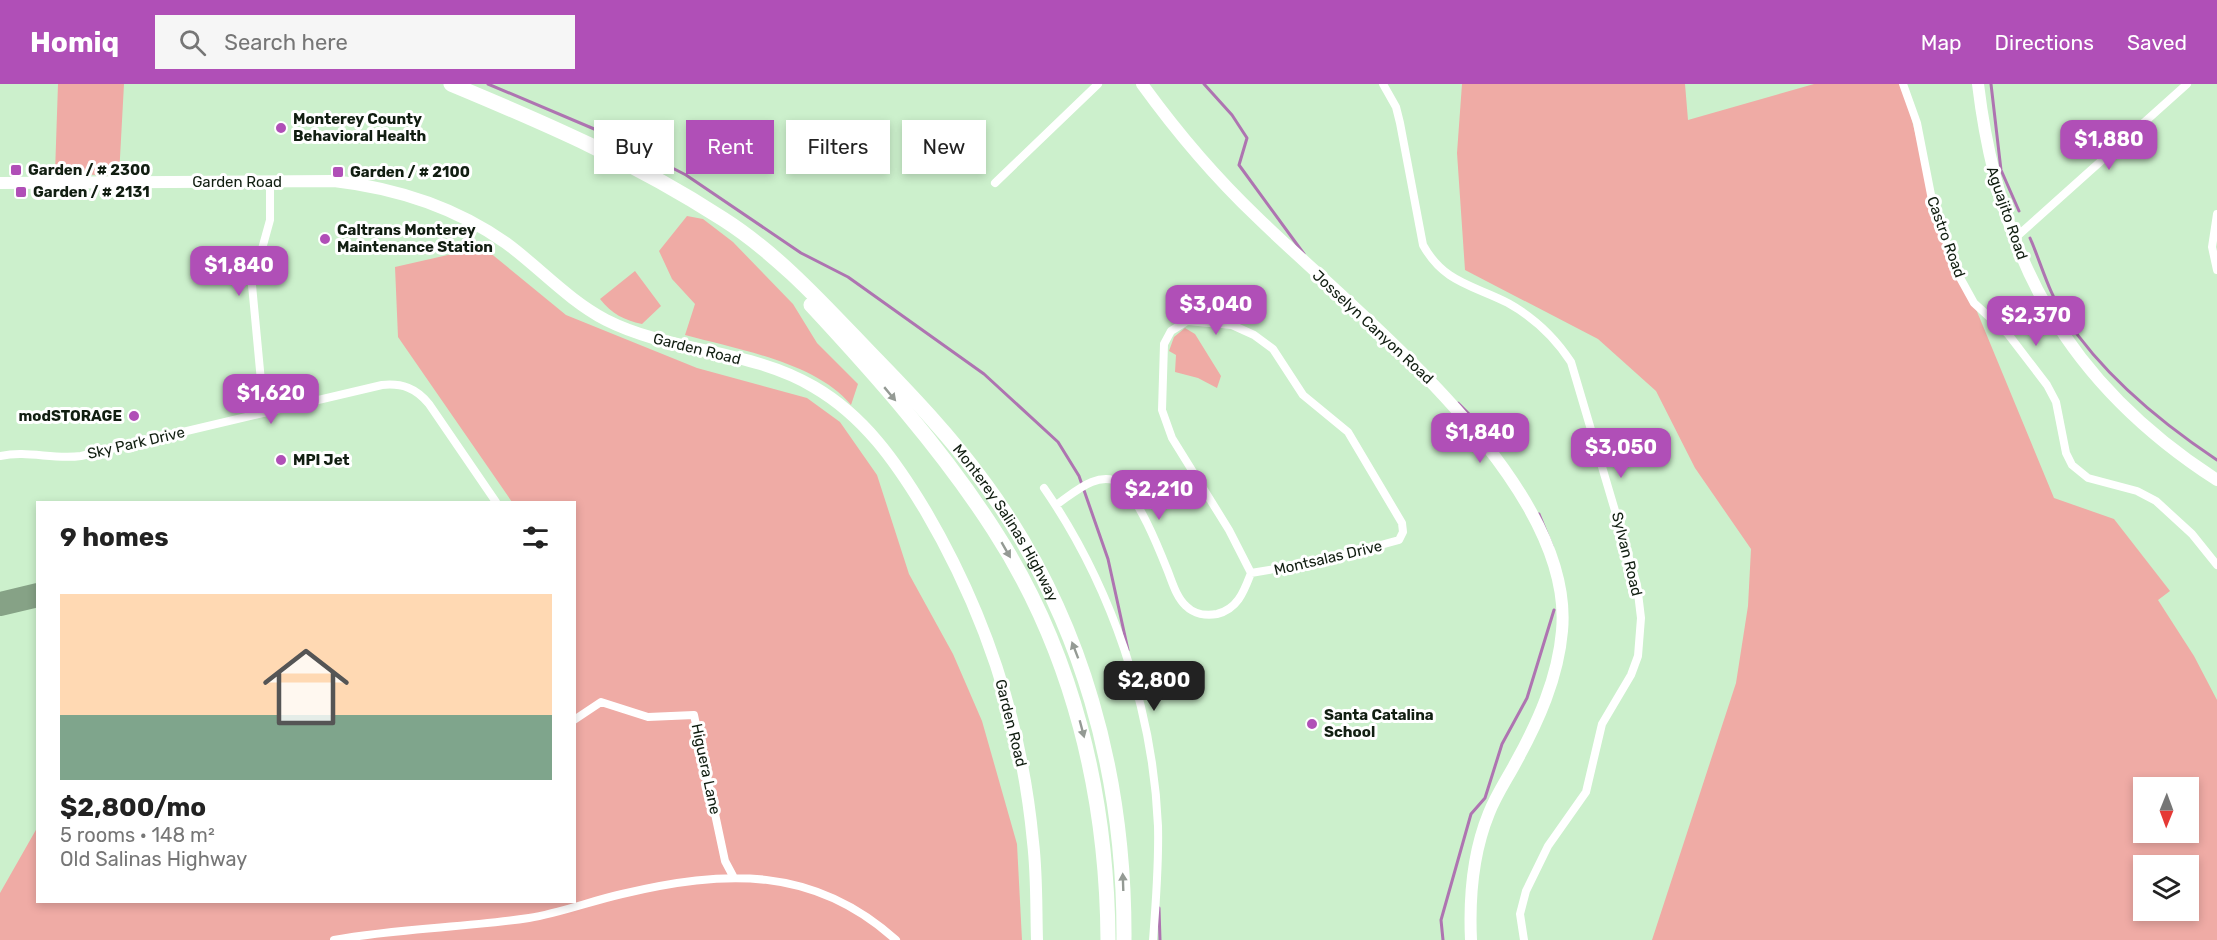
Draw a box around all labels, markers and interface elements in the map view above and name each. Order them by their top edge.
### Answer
search box [155,15,575,69]
text: Homiq [30,26,119,59]
icon: search [176,26,209,59]
text: Search here [224,29,348,56]
text: Map [1921,30,1962,55]
text: Directions [1995,30,2094,55]
text: Saved [2127,30,2187,55]
place label: Monterey County Behavioral Health [293,110,426,145]
chip: Buy [594,120,674,174]
chip: Rent [686,120,774,174]
chip: Filters [786,120,890,174]
chip: New [902,120,986,174]
pin: $1,880 [2060,120,2158,171]
marker: Monterey County Behavioral Health [274,121,288,135]
text: $1,880 [2074,127,2144,151]
place label: Garden / # 2300 [28,161,150,179]
marker: Garden / # 2300 [9,163,23,177]
place label: Garden / # 2100 [350,163,470,181]
street label: Aguajito Road [1983,164,2031,262]
marker: Garden / # 2100 [331,165,345,179]
street label: Garden Road [192,173,282,191]
place label: Garden / # 2131 [33,183,150,201]
marker: Garden / # 2131 [14,185,28,199]
street label: Castro Road [1923,194,1969,280]
place label: Caltrans Monterey Maintenance Station [337,221,493,256]
marker: Caltrans Monterey Maintenance Station [318,232,332,246]
pin: $1,840 [190,246,288,297]
text: $1,840 [204,253,274,277]
street label: Josselyn Canyon Road [1309,266,1437,388]
pin: $3,040 [1167,285,1265,336]
text: $3,040 [1180,292,1252,316]
pin: $2,370 [1987,296,2085,347]
text: $2,370 [2001,303,2071,327]
street label: Garden Road [651,329,743,369]
pin: $1,620 [222,374,320,425]
text: $1,620 [237,381,305,405]
one-way arrow [883,386,896,402]
place label: modSTORAGE [19,407,122,425]
marker: modSTORAGE [127,409,141,423]
pin: $1,840 [1431,413,1529,464]
text: $1,840 [1445,420,1515,444]
street label: Sky Park Drive [86,423,186,463]
pin: $3,050 [1572,428,1670,479]
text: $3,050 [1585,435,1657,459]
street label: Monterey Salinas Highway [949,441,1062,604]
place label: MPI Jet [293,451,350,469]
marker: MPI Jet [274,453,288,467]
pin: $2,210 [1110,470,1208,521]
text: $2,210 [1125,477,1193,501]
street label: Sylvan Road [1608,510,1646,598]
icon: filters [519,521,552,554]
text: 9 homes [60,522,169,553]
street label: Montsalas Drive [1272,537,1384,579]
one-way arrow [1001,542,1012,558]
icon: home [252,633,360,741]
one-way arrow [1070,641,1080,659]
pin: $2,800 [1105,661,1203,712]
text: $2,800 [1118,668,1190,692]
street label: Garden Road [991,677,1031,769]
place label: Santa Catalina School [1324,706,1434,741]
marker: Santa Catalina School [1305,717,1319,731]
one-way arrow [1077,720,1087,738]
street label: Higuera Lane [688,722,724,816]
north arrow [2133,777,2199,843]
map controls [2133,777,2199,921]
text: $2,800/mo [60,792,206,823]
text: 5 rooms · 148 m² [60,823,215,847]
text: Old Salinas Highway [60,847,247,871]
button: layers [2133,855,2199,921]
one-way arrow [1118,872,1127,891]

